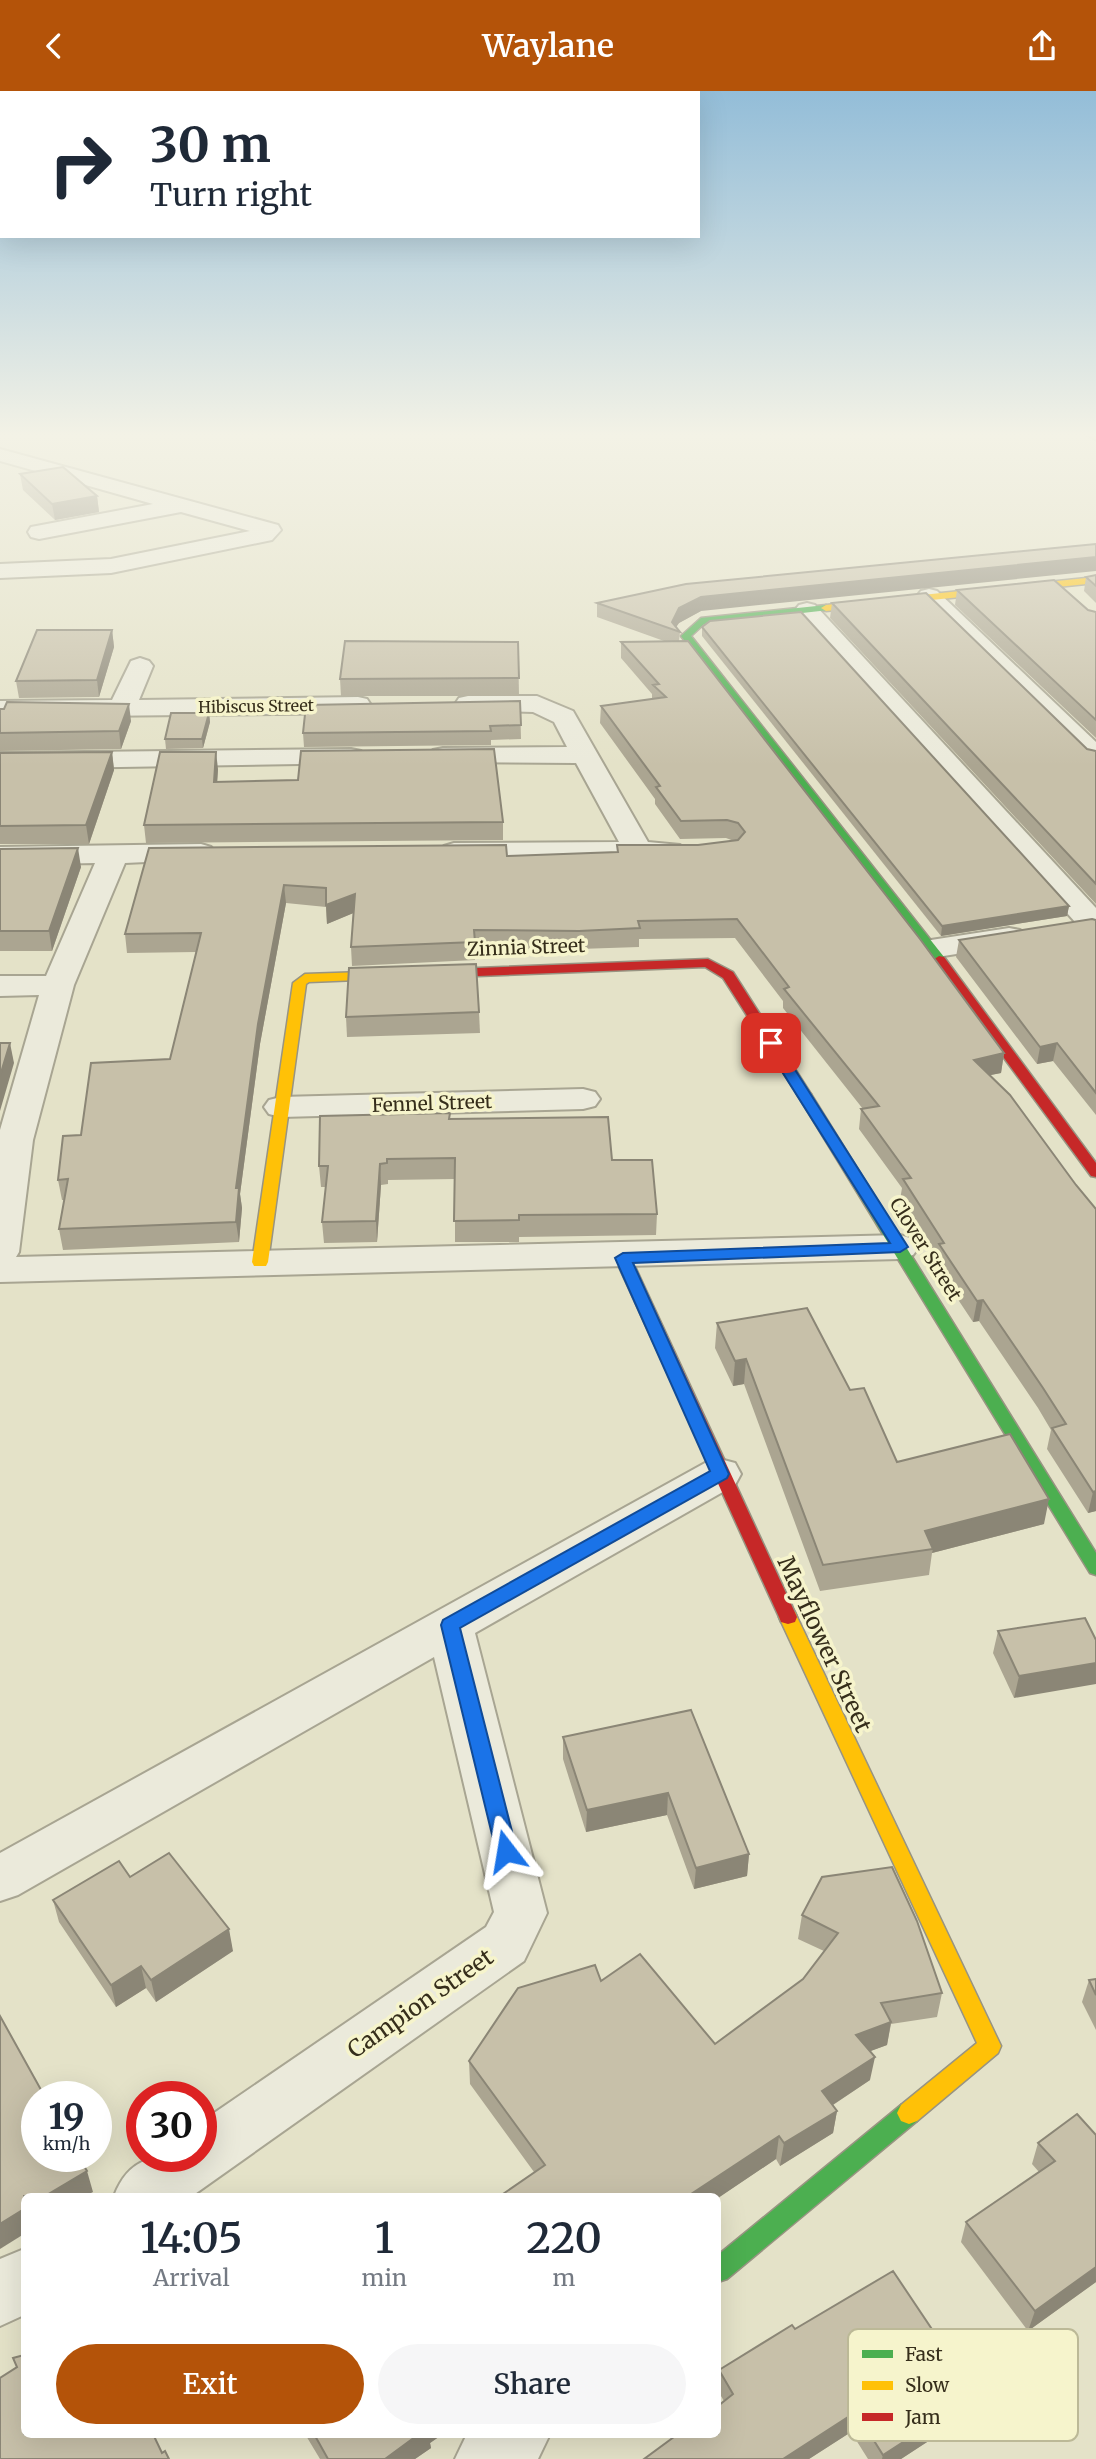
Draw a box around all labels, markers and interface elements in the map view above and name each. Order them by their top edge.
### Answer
text: Waylane [482,26,614,66]
icon: back [35,27,73,65]
icon: share [1023,27,1061,65]
text: 30 m [150,114,271,175]
icon: right [35,119,126,210]
text: Turn right [150,175,312,215]
street label: Hibiscus Street [198,695,315,717]
street label: Zinnia Street [466,933,586,961]
pin [741,1013,801,1073]
icon: arrive [752,1024,790,1062]
street label: Fennel Street [371,1089,493,1117]
street label: Clover Street [885,1193,968,1306]
street label: Mayflower Street [772,1551,878,1737]
position arrow [469,1814,543,1888]
street label: Campion Street [342,1942,498,2064]
speed limit sign: 30 [126,2081,217,2172]
text: 19 [48,2095,85,2139]
text: km/h [43,2132,90,2155]
text: 14:05 [140,2212,243,2264]
text: 1 [375,2212,394,2264]
text: 220 [526,2212,602,2264]
text: Arrival [153,2263,230,2292]
text: min [362,2263,407,2292]
text: m [553,2263,575,2292]
legend [848,2329,1078,2441]
text: Fast [905,2342,943,2366]
button: Exit [56,2344,364,2424]
button: Share [378,2344,686,2424]
text: Slow [905,2373,950,2397]
text: Jam [904,2405,941,2429]

